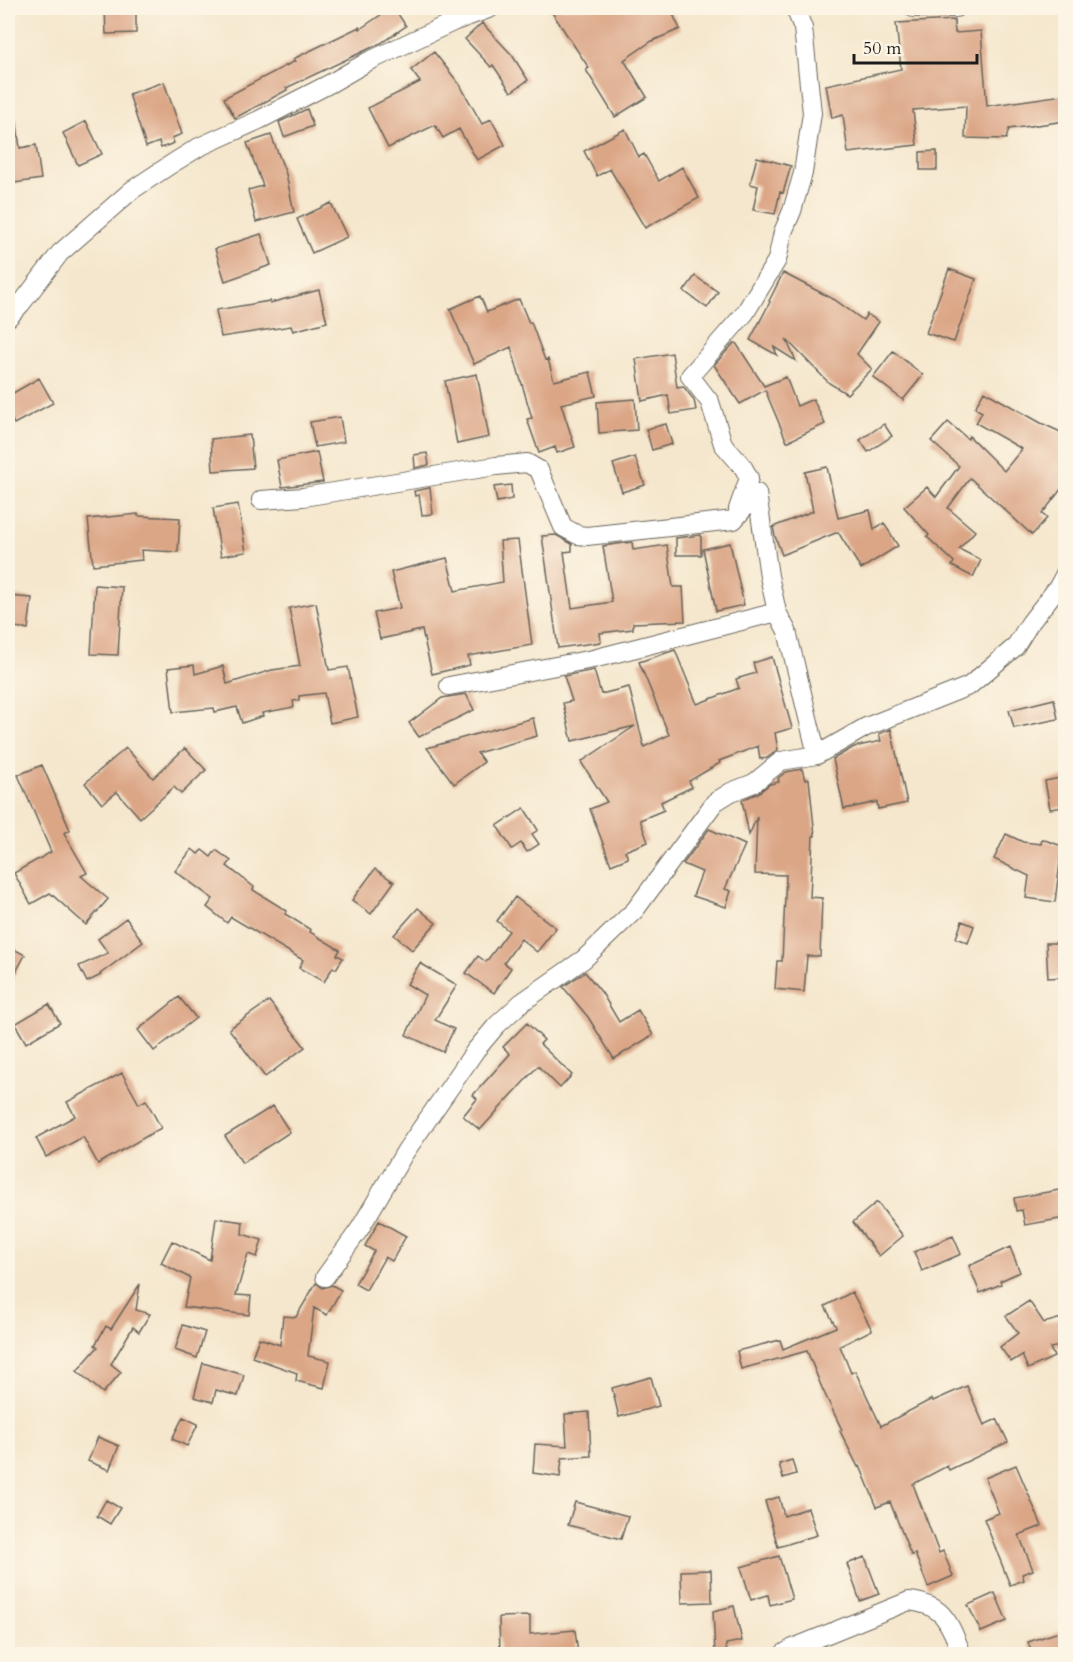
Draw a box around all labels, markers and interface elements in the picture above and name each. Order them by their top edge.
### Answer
scale bar [854,27,977,65]
text: 50 m [863,36,902,61]

